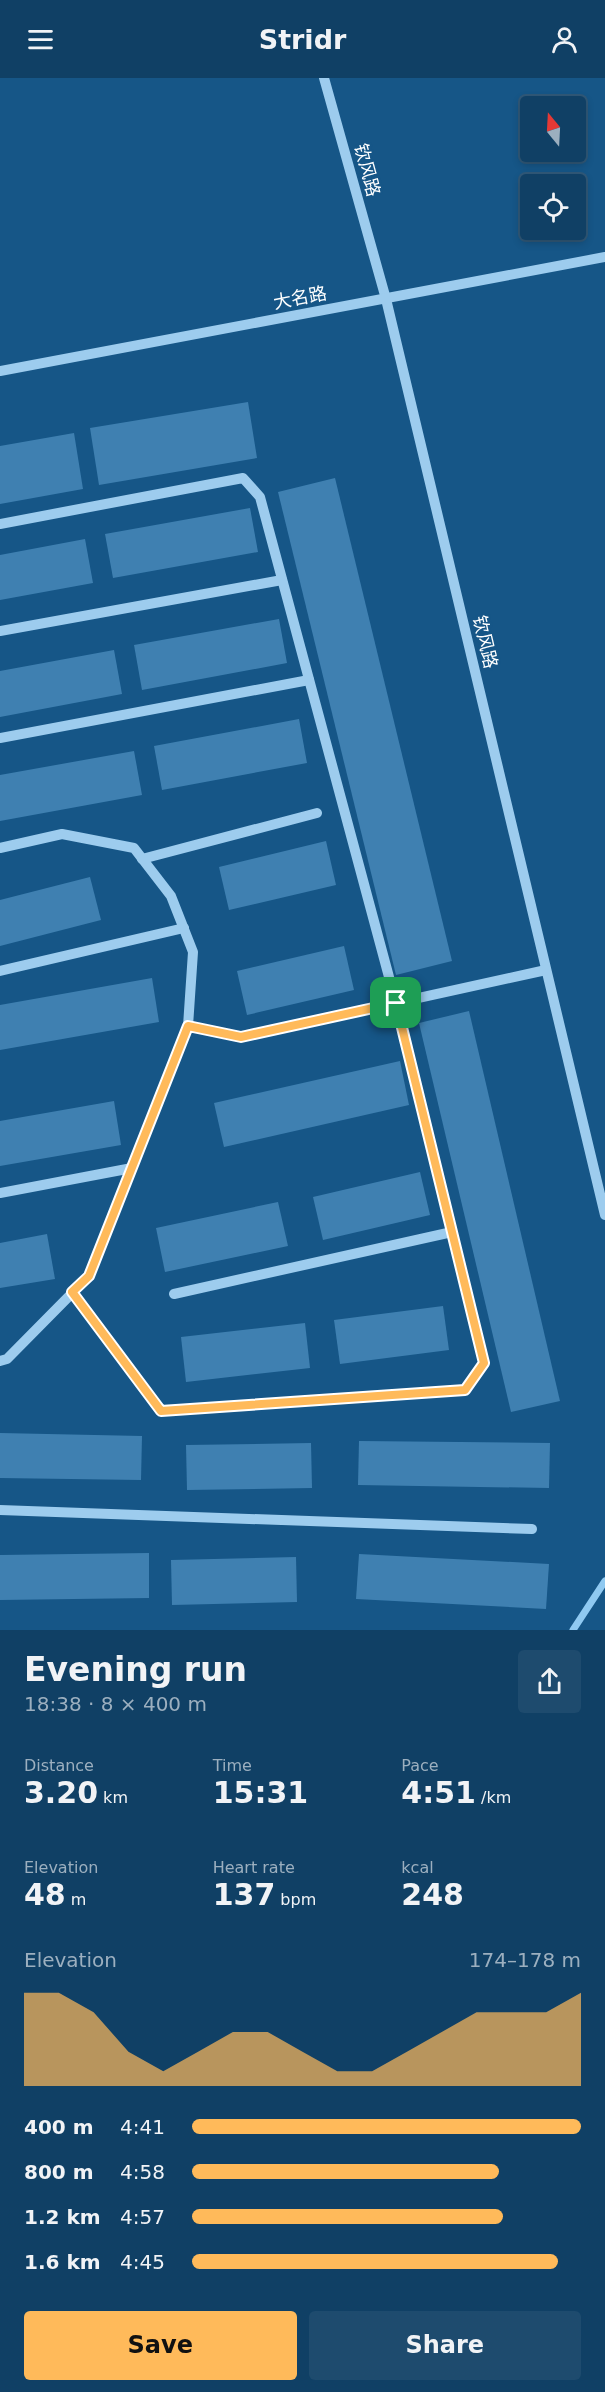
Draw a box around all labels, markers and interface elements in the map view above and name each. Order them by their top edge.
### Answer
icon: menu [24,23,57,56]
icon: person [548,23,581,56]
text: Stridr [259,24,346,55]
north arrow [520,96,586,162]
map controls [520,96,586,240]
street label: 钦风路 [350,141,385,199]
button: locate [520,174,586,240]
street label: 大名路 [271,282,328,313]
street label: 钦风路 [469,613,502,671]
pin [370,977,421,1028]
icon: arrive [379,986,412,1019]
text: Evening run [24,1650,247,1689]
button: share [518,1650,581,1713]
text: 18:38 · 8 × 400 m [24,1692,207,1716]
text: Distance [24,1756,94,1775]
text: Time [213,1756,252,1775]
text: Pace [401,1756,439,1775]
text: 3.20 [24,1775,98,1810]
text: 15:31 [213,1775,308,1810]
text: 4:51 [401,1775,476,1810]
text: km [98,1788,128,1807]
text: /km [476,1788,511,1807]
text: Elevation [24,1858,98,1877]
text: Heart rate [213,1858,295,1877]
text: kcal [401,1858,434,1877]
text: 48 [24,1877,66,1912]
text: 137 [213,1877,275,1912]
text: 248 [401,1877,464,1912]
text: m [66,1890,86,1909]
text: bpm [275,1890,316,1909]
text: Elevation [24,1948,117,1972]
text: 174–178 m [469,1948,581,1972]
text: 400 m [24,2115,94,2139]
text: 4:41 [120,2115,165,2139]
text: 800 m [24,2160,94,2184]
text: 4:58 [120,2160,165,2184]
text: 1.2 km [24,2205,101,2229]
text: 4:57 [120,2205,165,2229]
text: 1.6 km [24,2250,101,2274]
text: 4:45 [120,2250,165,2274]
button: Save [24,2311,297,2380]
button: Share [309,2311,581,2380]

